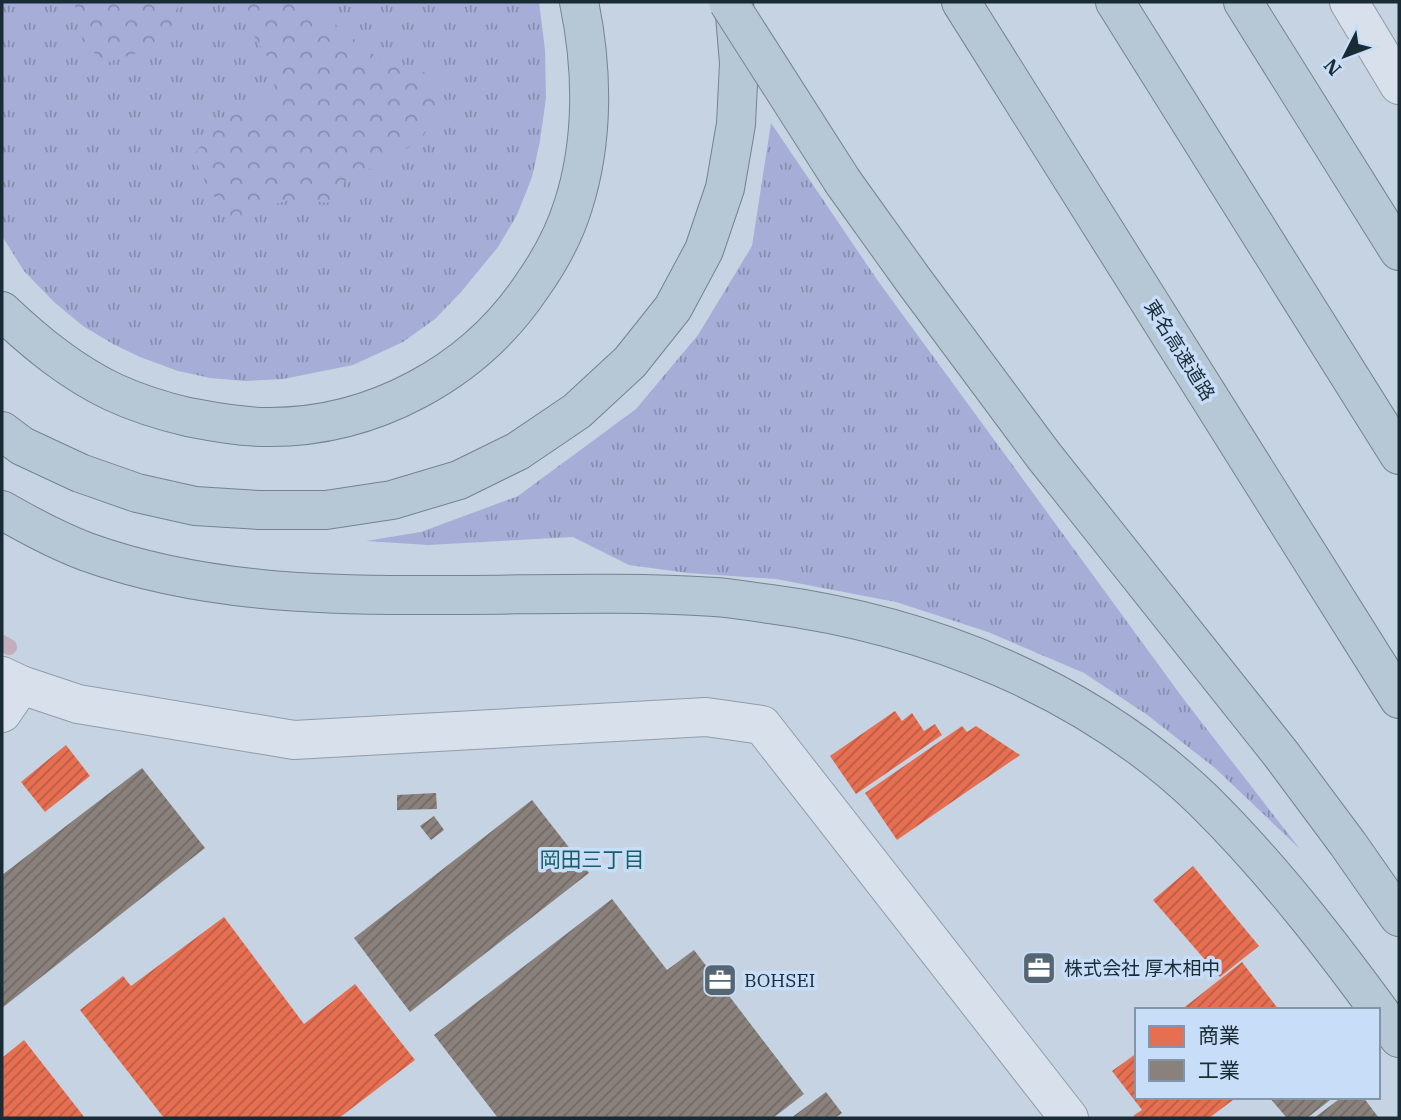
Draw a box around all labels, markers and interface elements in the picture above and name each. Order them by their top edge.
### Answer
north arrow [1310,21,1380,91]
text: N [1318,54,1346,81]
street label: 東名高速道路 [1140,295,1220,405]
district label: 岡田三丁目 [540,845,645,873]
office icon: 株式会社 厚木相中 [1020,949,1058,987]
place label: 株式会社 厚木相中 [1064,956,1220,980]
office icon: BOHSEI [701,961,739,999]
place label: BOHSEI [744,968,815,992]
legend [1135,1008,1380,1099]
text: 商業 [1198,1021,1240,1049]
text: 工業 [1198,1056,1240,1084]

